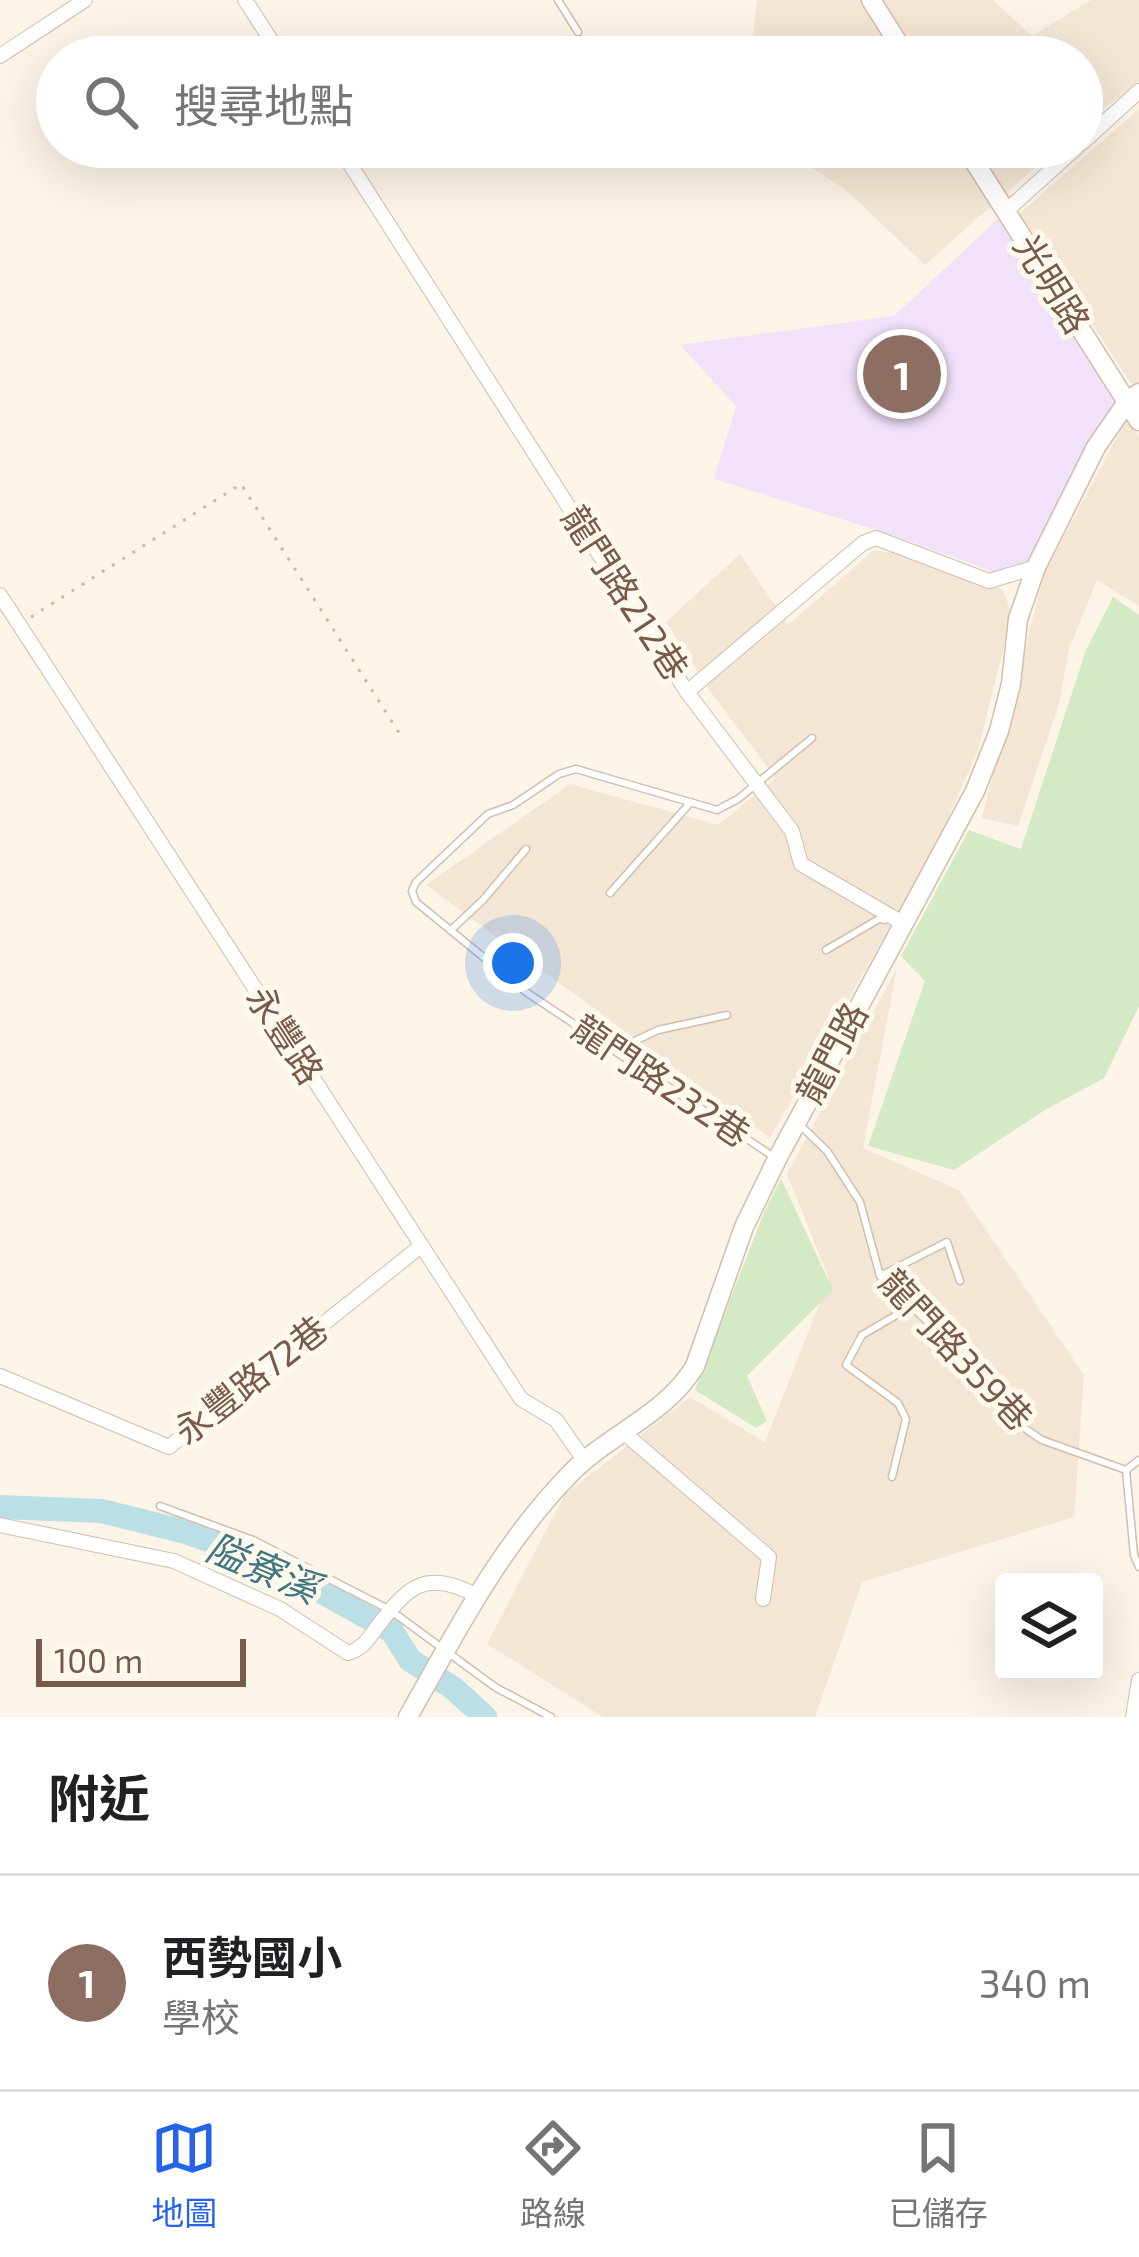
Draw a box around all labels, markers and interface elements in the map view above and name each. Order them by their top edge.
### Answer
search box [36,36,1103,168]
icon: search [78,69,144,135]
text: 搜尋地點 [174,77,354,131]
street label: 光明路 [1006,226,1100,340]
pin: 1 [863,329,941,419]
street label: 龍門路212巷 [554,497,698,687]
your location [483,933,543,993]
street label: 永豐路 [239,977,334,1091]
street label: 龍門路 [786,995,875,1110]
street label: 龍門路232巷 [565,1005,759,1155]
street label: 龍門路359巷 [872,1260,1042,1438]
street label: 永豐路72巷 [165,1306,335,1452]
water label: 隘寮溪 [201,1522,331,1613]
map controls [995,1573,1103,1681]
button: layers [995,1573,1103,1681]
scale bar [36,1633,246,1686]
text: 100 m [54,1640,143,1680]
text: 附近 [48,1766,150,1827]
text: 西勢國小 [162,1929,342,1983]
text: 1 [79,1959,95,2006]
text: 340 m [979,1959,1091,2006]
text: 學校 [162,1993,240,2040]
tab: 地圖 [151,2115,217,2235]
tab: 路線 [520,2115,586,2235]
tab: 已儲存 [889,2115,988,2235]

